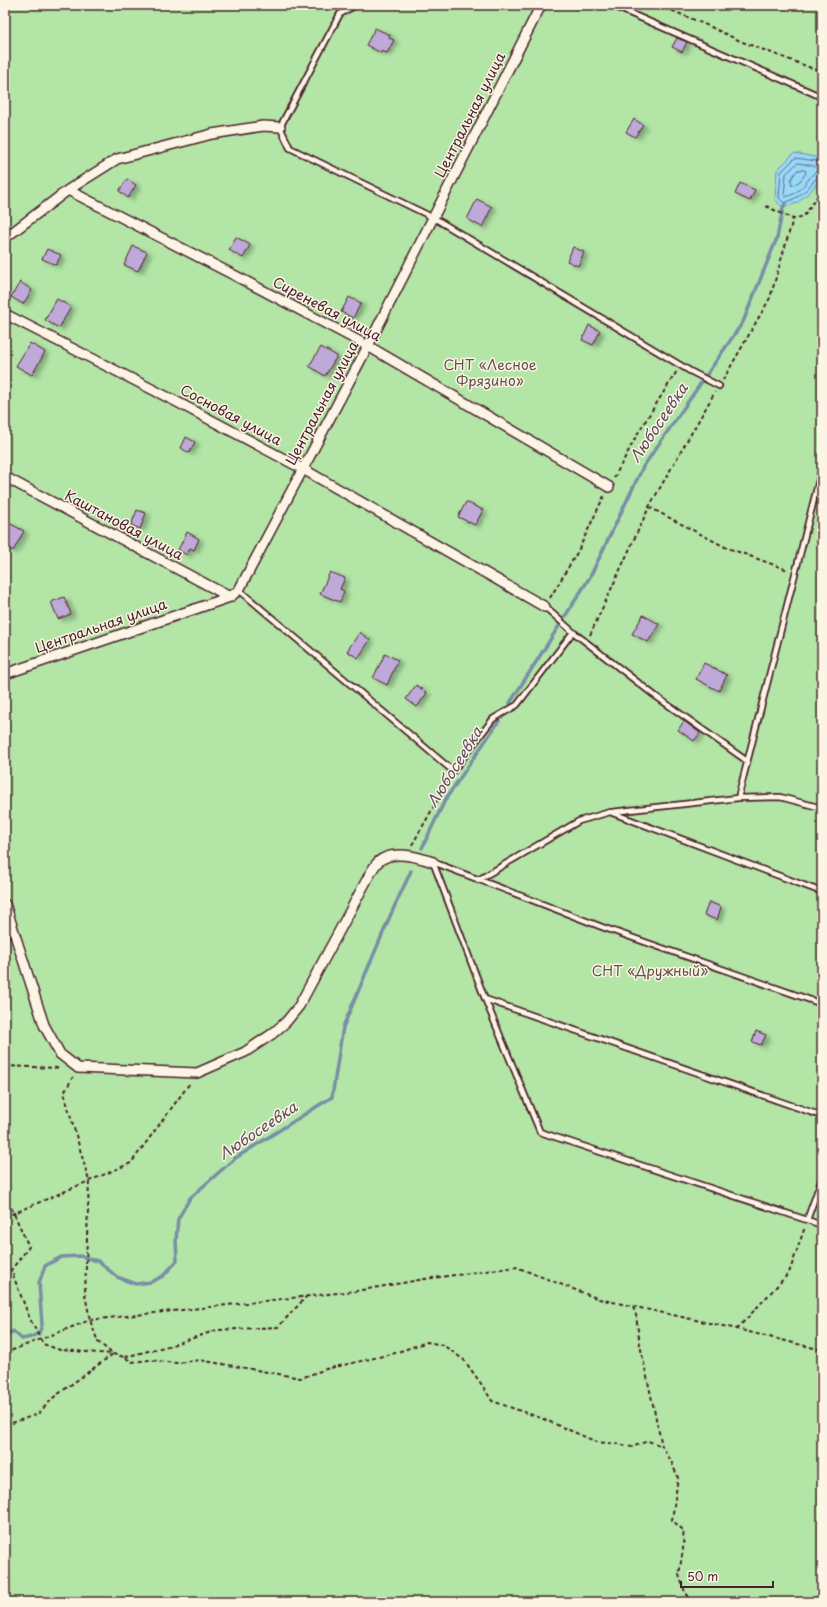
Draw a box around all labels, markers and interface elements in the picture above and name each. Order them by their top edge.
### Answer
street label: Центральная улица [429,48,510,181]
street label: Сиреневая улица [269,271,385,346]
street label: Центральная улица [280,337,363,469]
park label: СНТ «Лесное Фрязино» [443,354,537,391]
water label: Любосеевка [623,378,693,466]
street label: Сосновая улица [177,379,286,450]
street label: Каштановая улица [61,484,188,565]
street label: Центральная улица [32,593,170,658]
water label: Любосеевка [420,721,488,811]
park label: СНТ «Дружный» [592,960,708,981]
water label: Любосеевка [213,1094,302,1165]
scale bar [681,1563,773,1589]
text: 50 m [687,1567,718,1585]

